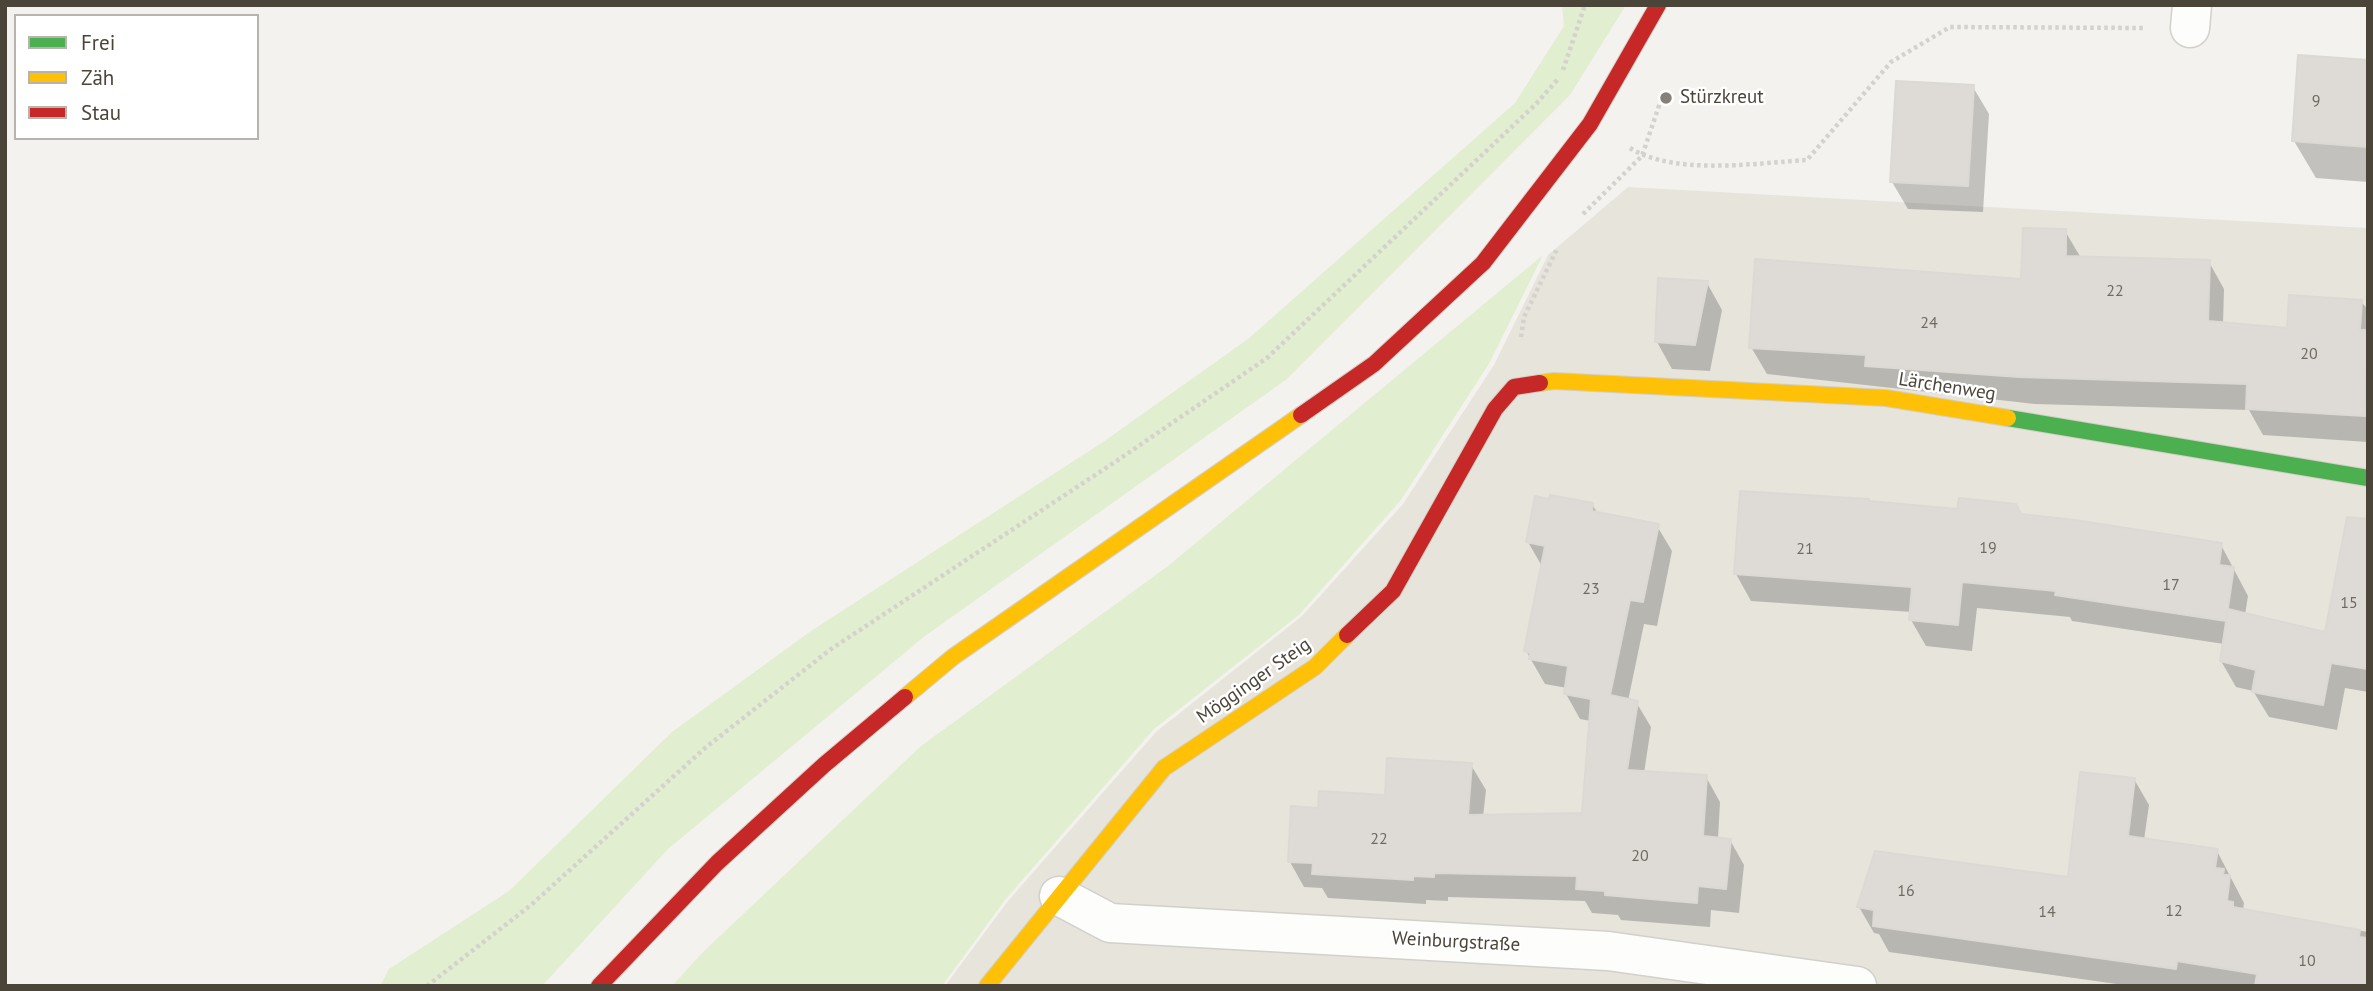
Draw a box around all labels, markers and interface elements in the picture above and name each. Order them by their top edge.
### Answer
legend [14,14,259,140]
text: Frei [81,29,115,56]
text: Zäh [81,64,114,91]
place label: Stürzkreut [1680,87,1764,109]
marker: Stürzkreut [1658,90,1674,106]
house number: 9 [2312,91,2320,111]
text: Stau [81,99,121,126]
house number: 22 [2106,281,2124,301]
house number: 24 [1920,313,1938,333]
house number: 20 [2300,344,2318,364]
street label: Lärchenweg [1897,368,1997,406]
house number: 19 [1979,538,1997,558]
house number: 21 [1796,539,1814,559]
house number: 17 [2162,575,2180,595]
house number: 23 [1582,579,1600,599]
house number: 15 [2340,593,2358,613]
street label: Mögginger Steig [1193,633,1315,729]
house number: 22 [1370,829,1388,849]
house number: 20 [1631,846,1649,866]
house number: 16 [1897,881,1915,901]
house number: 12 [2165,901,2183,921]
house number: 14 [2038,902,2056,922]
street label: Weinburgstraße [1391,927,1521,957]
house number: 10 [2298,951,2316,971]

